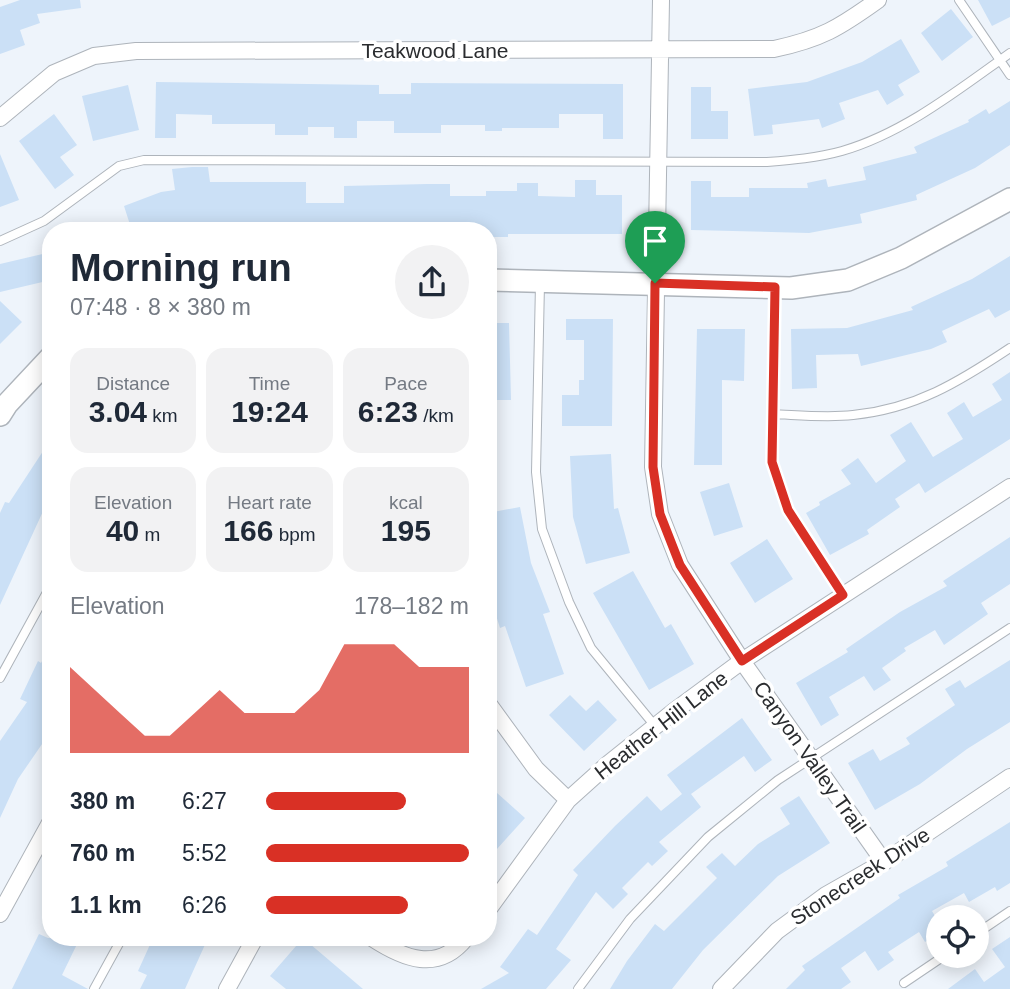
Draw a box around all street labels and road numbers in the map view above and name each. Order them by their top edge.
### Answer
street label: Teakwood Lane [361,39,509,62]
street label: Heather Hill Lane [590,666,732,784]
street label: Canyon Valley Trail [749,677,871,837]
street label: Stonecreek Drive [786,822,934,930]

